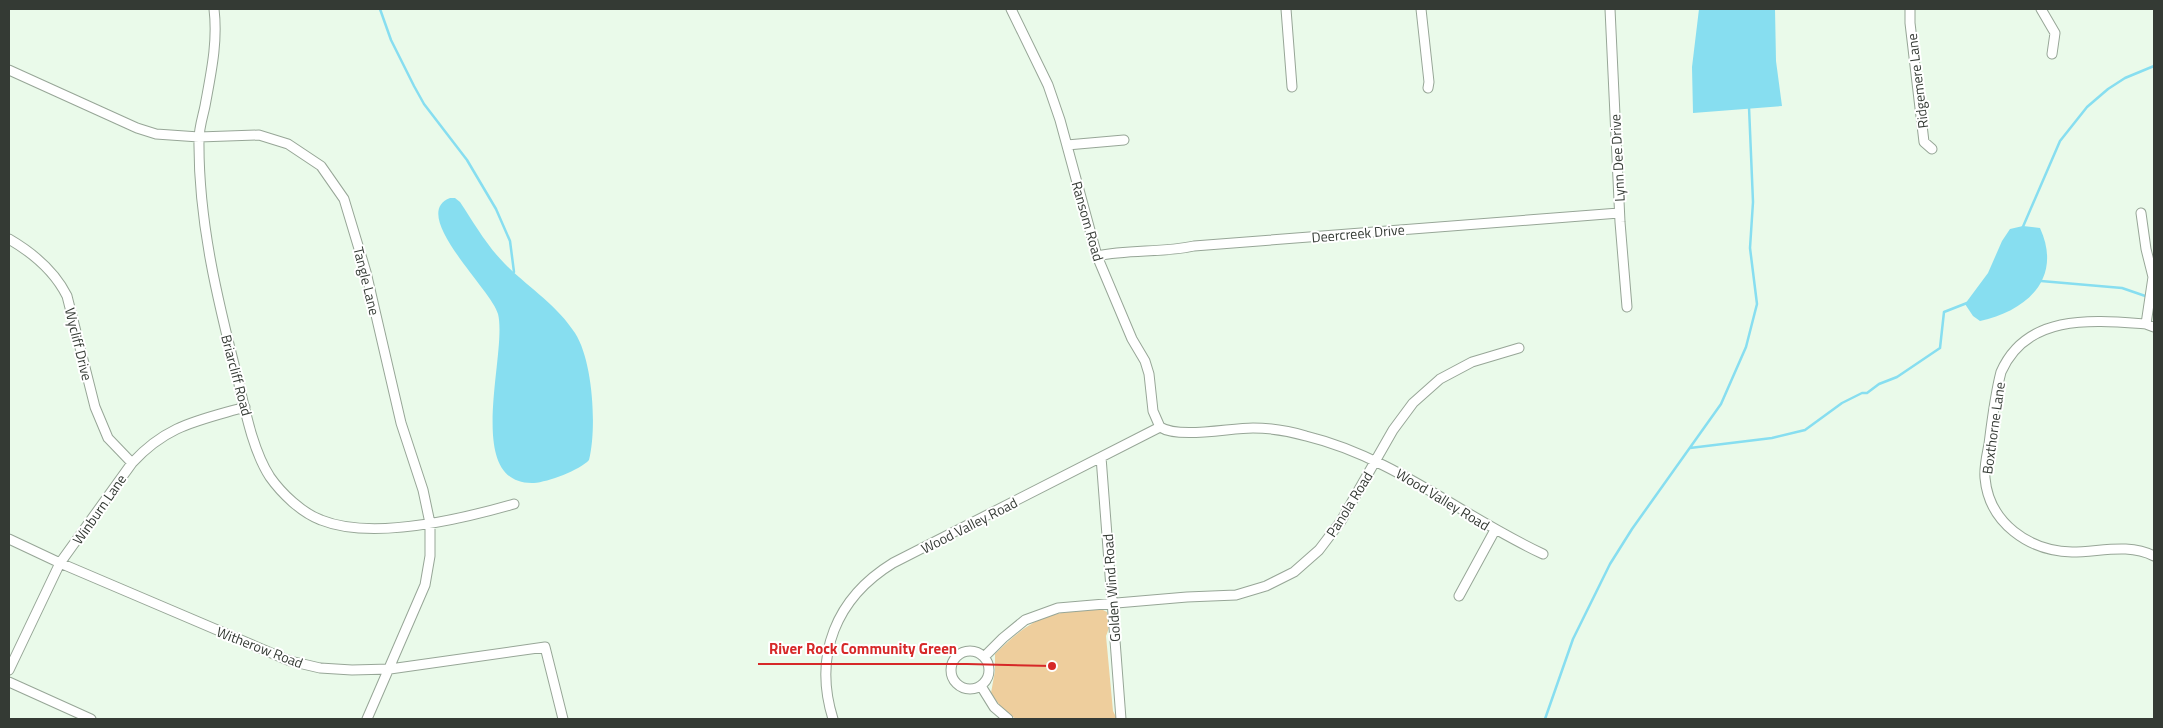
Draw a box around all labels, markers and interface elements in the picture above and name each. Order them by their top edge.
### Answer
street label: Ridgemere Lane [1901,32,1933,130]
street label: Lynn Dee Drive [1604,114,1630,202]
street label: Ransom Road [1067,179,1109,263]
street label: Deercreek Drive [1311,218,1405,248]
street label: Tangle Lane [348,245,386,317]
street label: Wycliff Drive [60,305,98,383]
street label: Briarcliff Road [216,332,258,418]
street label: Boxthorne Lane [1976,381,2010,475]
street label: Wood Valley Road [1392,463,1494,535]
street label: Panola Road [1321,467,1377,541]
street label: Winburn Lane [67,470,131,548]
street label: Wood Valley Road [917,492,1021,558]
street label: Golden Wind Road [1097,533,1125,643]
street label: Witherow Road [214,621,306,673]
callout: River Rock Community Green [758,634,967,664]
text: River Rock Community Green [769,637,957,660]

